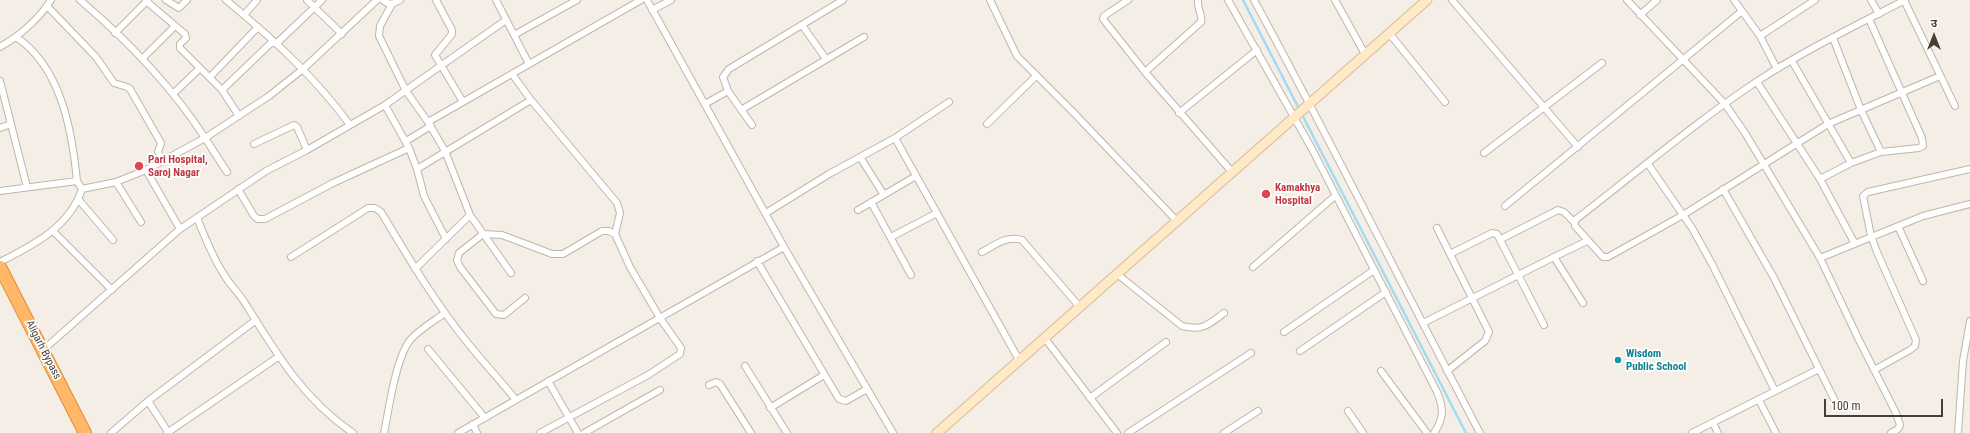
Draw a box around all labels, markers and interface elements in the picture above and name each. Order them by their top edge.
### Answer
north arrow [1914,16,1954,56]
text: उ [1931,17,1937,30]
place label: Pari Hospital, Saroj Nagar [148,153,208,179]
marker: Pari Hospital, Saroj Nagar [133,160,145,172]
place label: Kamakhya Hospital [1275,181,1320,207]
marker: Kamakhya Hospital [1260,188,1272,200]
street label: Aligarh Bypass [22,318,64,382]
place label: Wisdom Public School [1626,347,1686,373]
marker: Wisdom Public School [1613,355,1623,365]
scale bar [1826,391,1945,417]
text: 100 m [1831,399,1861,413]

